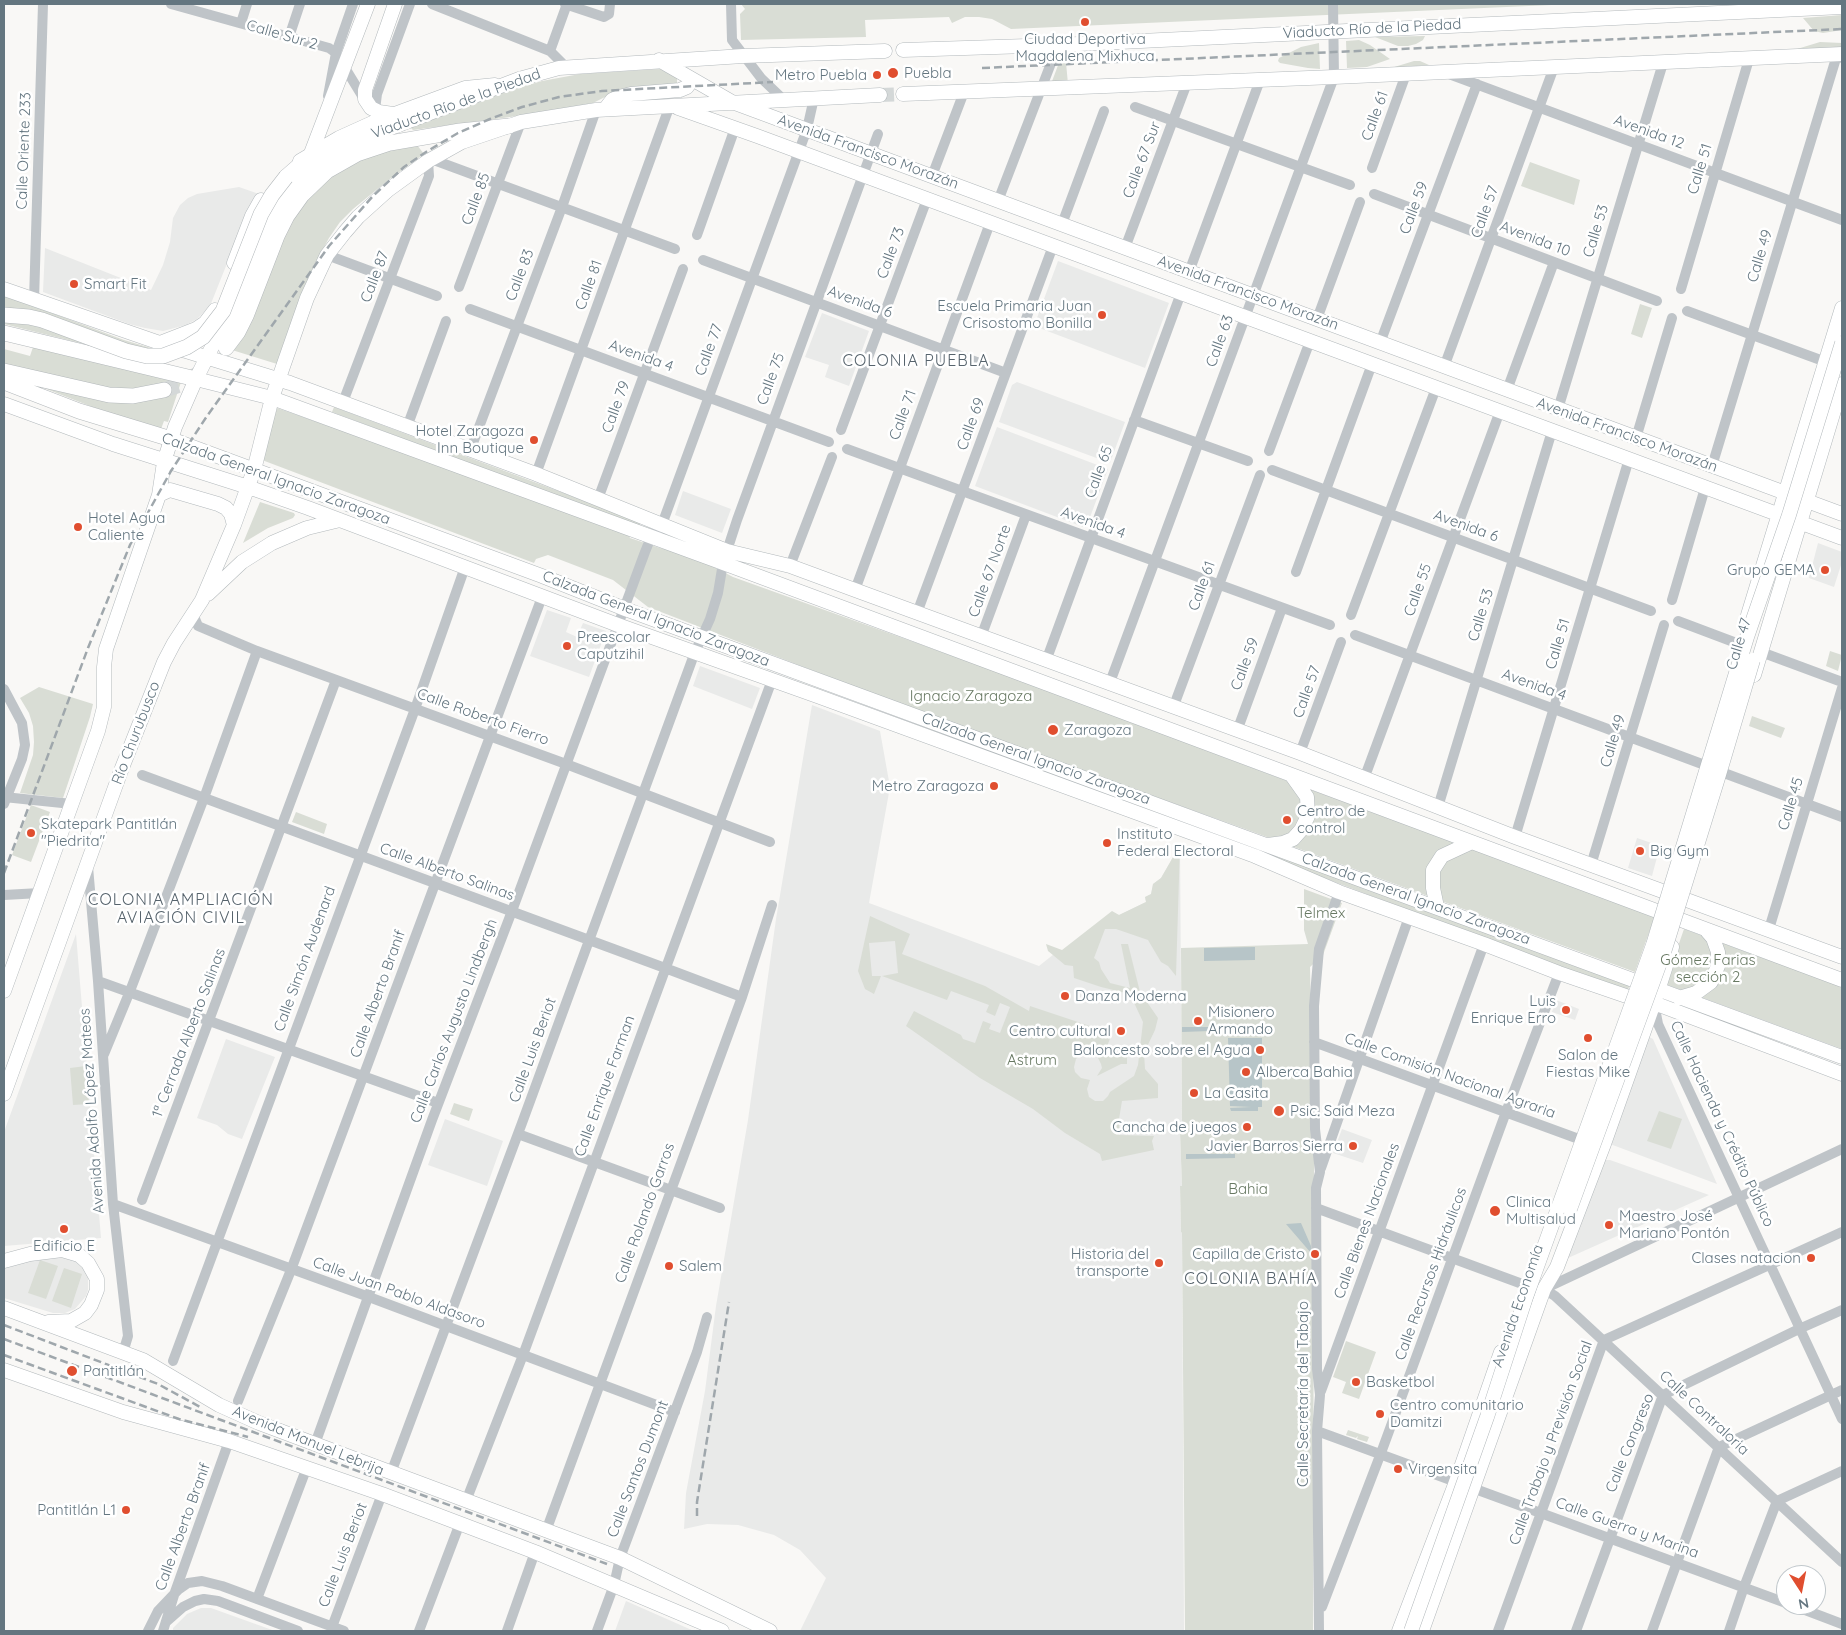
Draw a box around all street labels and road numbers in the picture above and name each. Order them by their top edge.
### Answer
street label: Viaducto Río de la Piedad [1282,15,1462,43]
street label: Calle Sur 2 [244,16,320,54]
street label: Viaducto Río de la Piedad [369,65,543,143]
street label: Calle 61 [1358,89,1392,143]
street label: Calle Oriente 233 [13,92,35,210]
street label: Avenida Francisco Morazán [775,111,961,193]
street label: Avenida 12 [1611,111,1687,153]
street label: Calle 67 Sur [1119,119,1165,201]
street label: Calle 51 [1684,142,1716,196]
street label: Calle 85 [458,170,494,228]
street label: Calle 59 [1396,179,1432,237]
street label: Calle 57 [1467,184,1503,240]
street label: Calle 53 [1579,202,1613,260]
street label: Avenida 10 [1497,217,1573,261]
street label: Calle 73 [873,225,909,281]
street label: Calle 49 [1743,227,1777,285]
street label: Calle 83 [502,246,538,304]
street label: Calle 87 [357,249,393,305]
street label: Avenida Francisco Morazán [1155,252,1341,334]
street label: Calle 81 [572,258,606,312]
street label: Avenida 6 [825,282,895,322]
street label: Calle 63 [1202,312,1238,370]
street label: Calle 77 [691,322,727,378]
street label: Avenida 4 [606,336,676,376]
street label: Calle 75 [753,351,789,407]
street label: Calle 79 [598,378,634,436]
street label: Calle 71 [886,387,920,443]
street label: Avenida Francisco Morazán [1534,394,1720,476]
street label: Calle 69 [953,395,989,453]
street label: Calzada General Ignacio Zaragoza [159,429,393,529]
street label: Calle 65 [1081,443,1117,501]
street label: Avenida 4 [1058,503,1128,543]
street label: Avenida 6 [1431,506,1501,546]
street label: Calle 67 Norte [965,522,1015,620]
street label: Calle 61 [1185,559,1219,613]
street label: Calle 55 [1400,561,1436,619]
street label: Calzada General Ignacio Zaragoza [540,567,772,671]
street label: Calle 53 [1464,586,1498,644]
street label: Calle 47 [1723,616,1755,672]
street label: Calle 51 [1542,617,1574,671]
street label: Calle 59 [1227,635,1263,693]
street label: Calle 57 [1289,664,1325,720]
street label: Avenida 4 [1499,665,1569,705]
street label: Río Churubusco [108,679,164,787]
street label: Calle Roberto Fierro [415,685,551,749]
street label: Calzada General Ignacio Zaragoza [919,709,1153,809]
street label: Calle 49 [1596,712,1630,770]
street label: Calle 45 [1774,775,1808,833]
street label: Calle Alberto Salinas [377,839,517,905]
street label: Calzada General Ignacio Zaragoza [1299,849,1533,949]
street label: Calle Simón Audenard [270,884,340,1034]
street label: Calle Carlos Augusto Lindbergh [407,916,501,1126]
street label: Calle Alberto Branif [347,928,409,1060]
street label: 1ª Cerrada Alberto Salinas [148,946,230,1120]
street label: Calle Luis Beriot [506,995,560,1105]
street label: Avenida Adolfo López Mateos [76,1008,108,1214]
street label: Calle Enrique Farman [571,1013,639,1159]
street label: Calle Hacienda y Crédito Público [1666,1018,1778,1230]
street label: Calle Comisión Nacional Agraria [1342,1029,1558,1123]
street label: Calle Rolando Garros [611,1141,679,1285]
street label: Calle Bienes Nacionales [1330,1141,1404,1301]
street label: Calle Recursos Hidráulicos [1391,1185,1471,1363]
street label: Avenida Economía [1489,1242,1547,1370]
street label: Calle Juan Pablo Aldasoro [310,1253,488,1333]
street label: Calle Secretaría del Tabajo [1294,1301,1312,1487]
street label: Calle Trabajo y Previsión Social [1506,1338,1596,1548]
street label: Calle Contraloria [1655,1367,1753,1459]
street label: Calle Congreso [1602,1391,1658,1495]
street label: Calle Santos Dumont [604,1398,672,1540]
street label: Avenida Manuel Lebrija [229,1402,387,1480]
street label: Calle Alberto Branif [152,1461,214,1593]
street label: Calle Guerra y Marina [1553,1494,1701,1562]
street label: Calle Luis Beriot [315,1500,371,1610]

